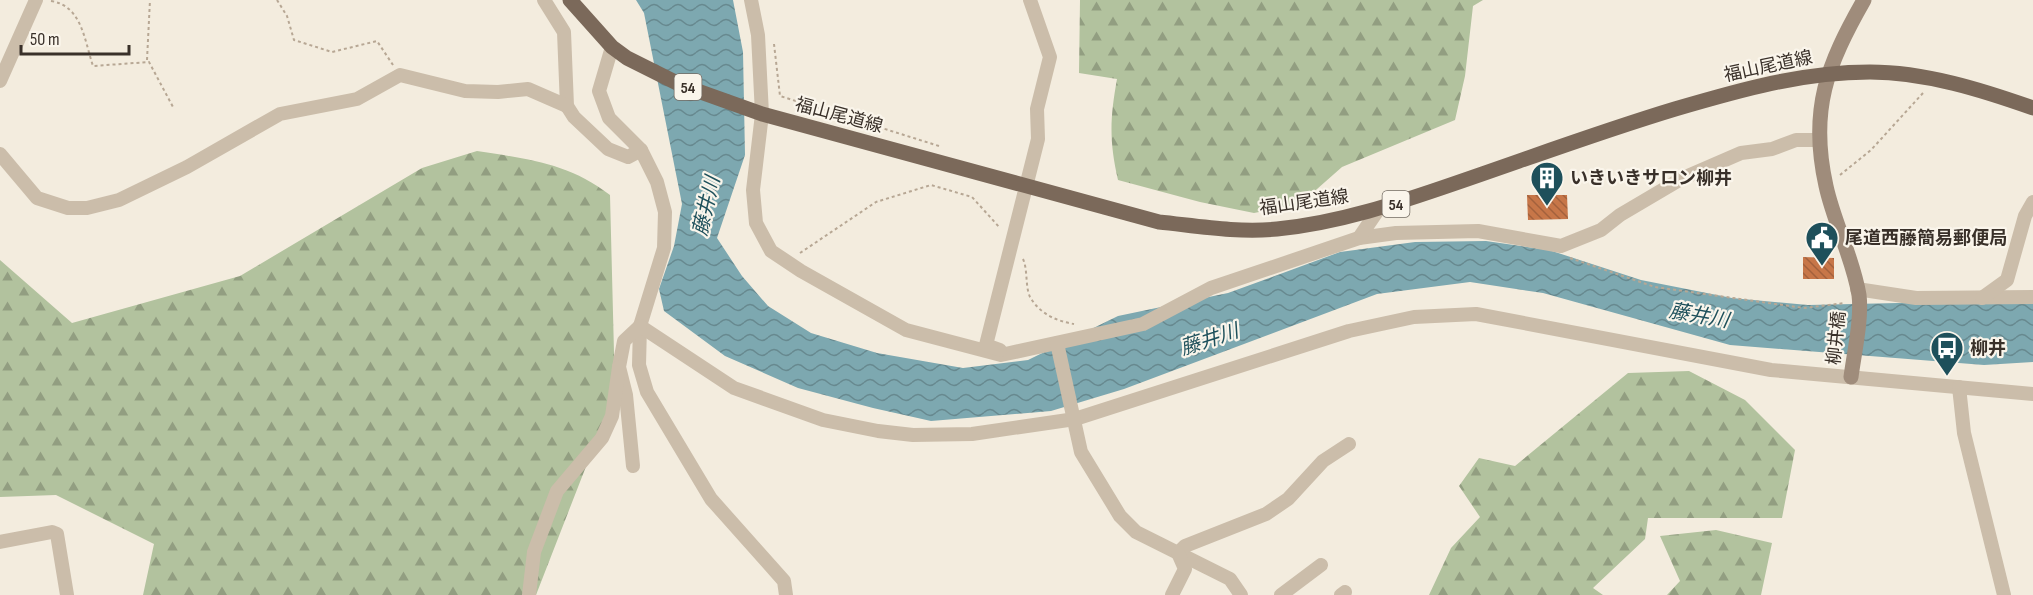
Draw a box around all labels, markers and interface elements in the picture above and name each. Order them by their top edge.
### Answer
scale bar [21,18,129,56]
text: 50 m [30,29,60,50]
street label: 福山尾道線 [1722,47,1814,86]
road number: 54 [674,74,702,100]
street label: 福山尾道線 [793,94,885,137]
building icon: いきいきサロン柳井 [1529,160,1565,207]
place label: いきいきサロン柳井 [1570,168,1732,189]
water label: 藤井川 [689,172,726,238]
street label: 福山尾道線 [1258,186,1350,219]
road number: 54 [1382,191,1410,217]
public building icon: 尾道西藤簡易郵便局 [1804,220,1840,267]
place label: 尾道西藤簡易郵便局 [1845,228,2007,249]
water label: 藤井川 [1667,299,1732,333]
street label: 柳井橋 [1823,310,1850,366]
water label: 藤井川 [1177,319,1243,361]
bus stop icon: 柳井 [1929,330,1965,377]
place label: 柳井 [1970,338,2006,359]

